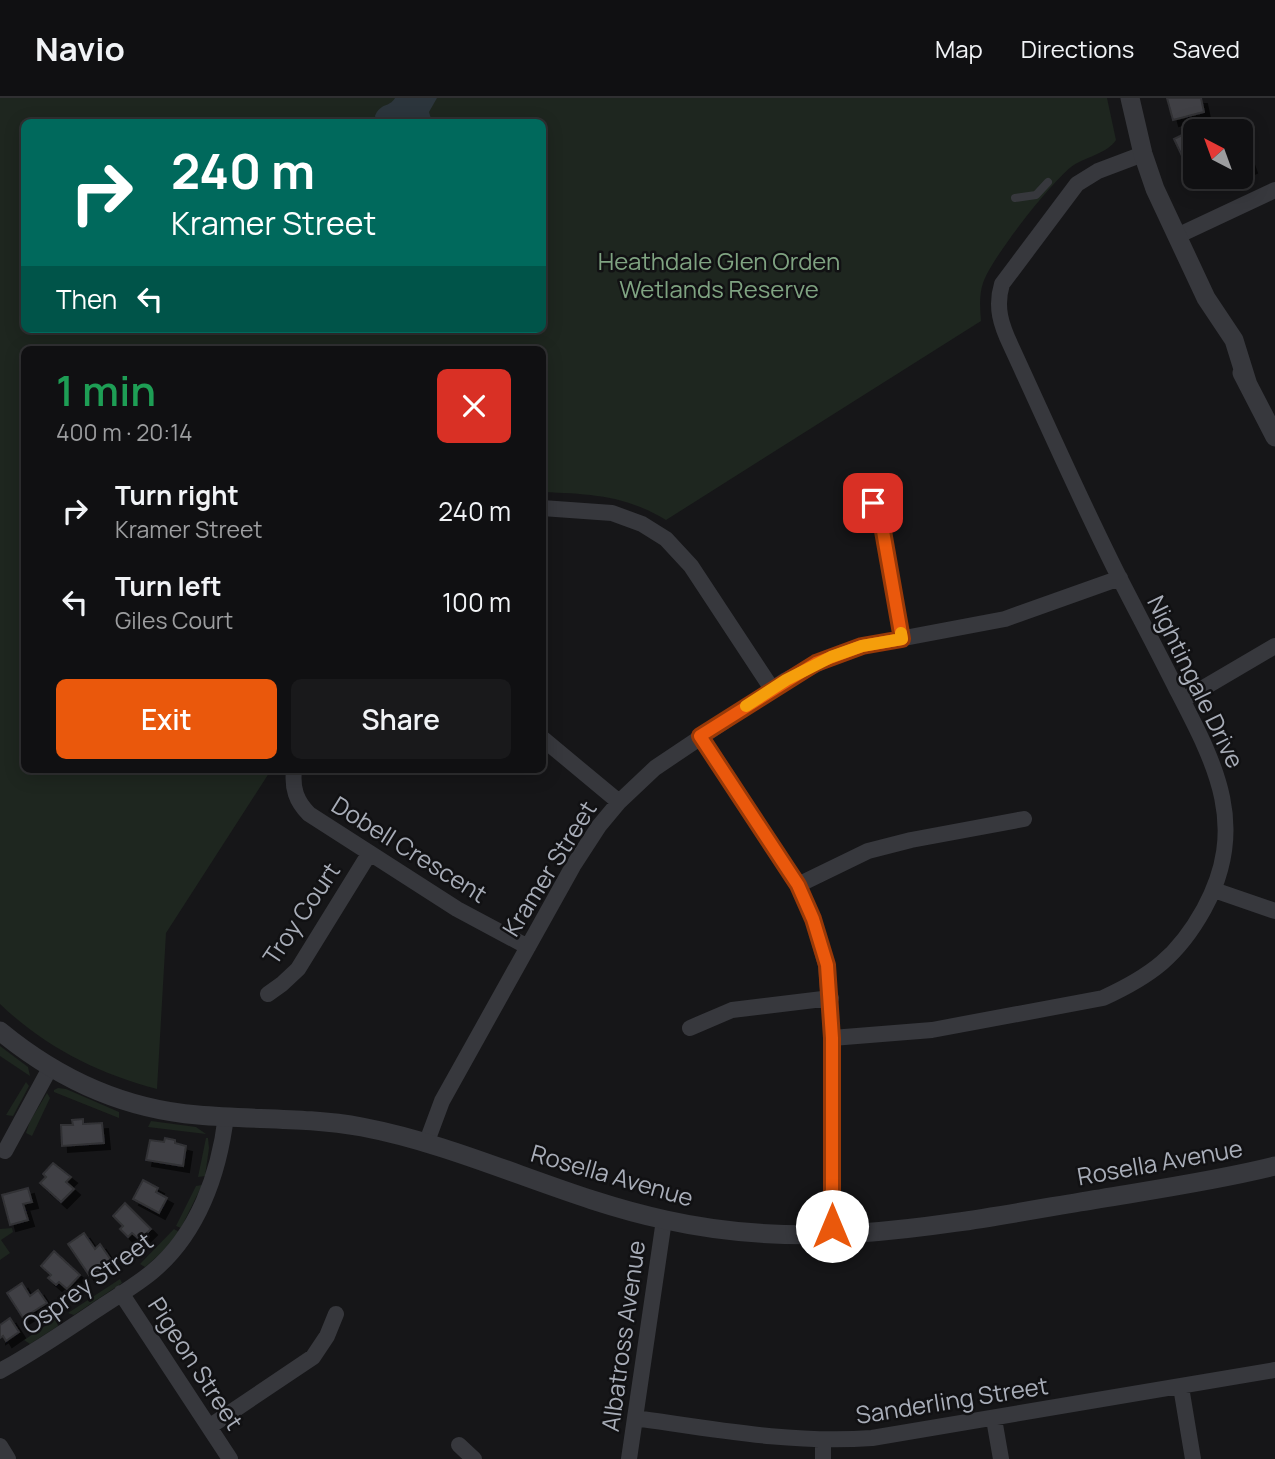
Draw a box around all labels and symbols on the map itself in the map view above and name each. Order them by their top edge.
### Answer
north arrow [1183,119,1253,189]
park label: Heathdale Glen Orden Wetlands Reserve [598,244,840,305]
pin [843,473,903,533]
street label: Nightingale Drive [1140,590,1252,773]
street label: Dobell Crescent [326,788,494,910]
street label: Kramer Street [494,794,604,942]
street label: Troy Court [254,856,347,971]
street label: Rosella Avenue [1074,1131,1245,1192]
street label: Rosella Avenue [527,1136,697,1213]
position arrow [795,1189,869,1263]
street label: Osprey Street [15,1224,159,1341]
street label: Albatross Avenue [593,1238,652,1433]
street label: Pigeon Street [141,1290,252,1436]
street label: Sanderling Street [853,1368,1050,1431]

